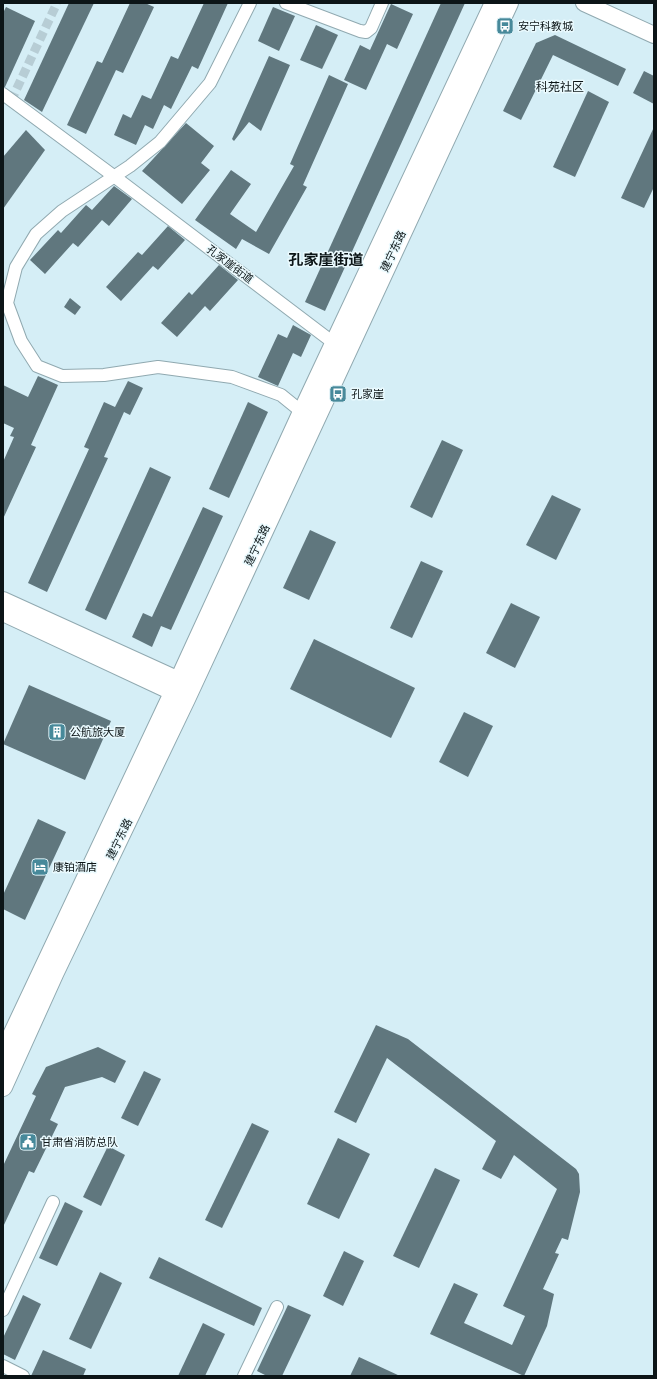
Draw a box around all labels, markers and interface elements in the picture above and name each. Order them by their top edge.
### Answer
bus stop icon: 安宁科教城 [495,16,515,36]
place label: 安宁科教城 [518,20,573,32]
district label: 科苑社区 [536,80,584,94]
street label: 建宁东路 [378,229,408,273]
street label: 孔家崖街道 [204,243,256,285]
district label: 孔家崖街道 [288,251,364,268]
bus stop icon: 孔家崖 [328,384,348,404]
place label: 孔家崖 [351,388,384,400]
street label: 建宁东路 [242,523,272,567]
building icon: 公航旅大厦 [47,722,67,742]
place label: 公航旅大厦 [70,726,125,738]
street label: 建宁东路 [104,817,134,861]
hotel icon: 康铂酒店 [30,857,50,877]
place label: 康铂酒店 [53,861,97,873]
public building icon: 甘肃省消防总队 [18,1132,38,1152]
place label: 甘肃省消防总队 [41,1136,118,1148]

